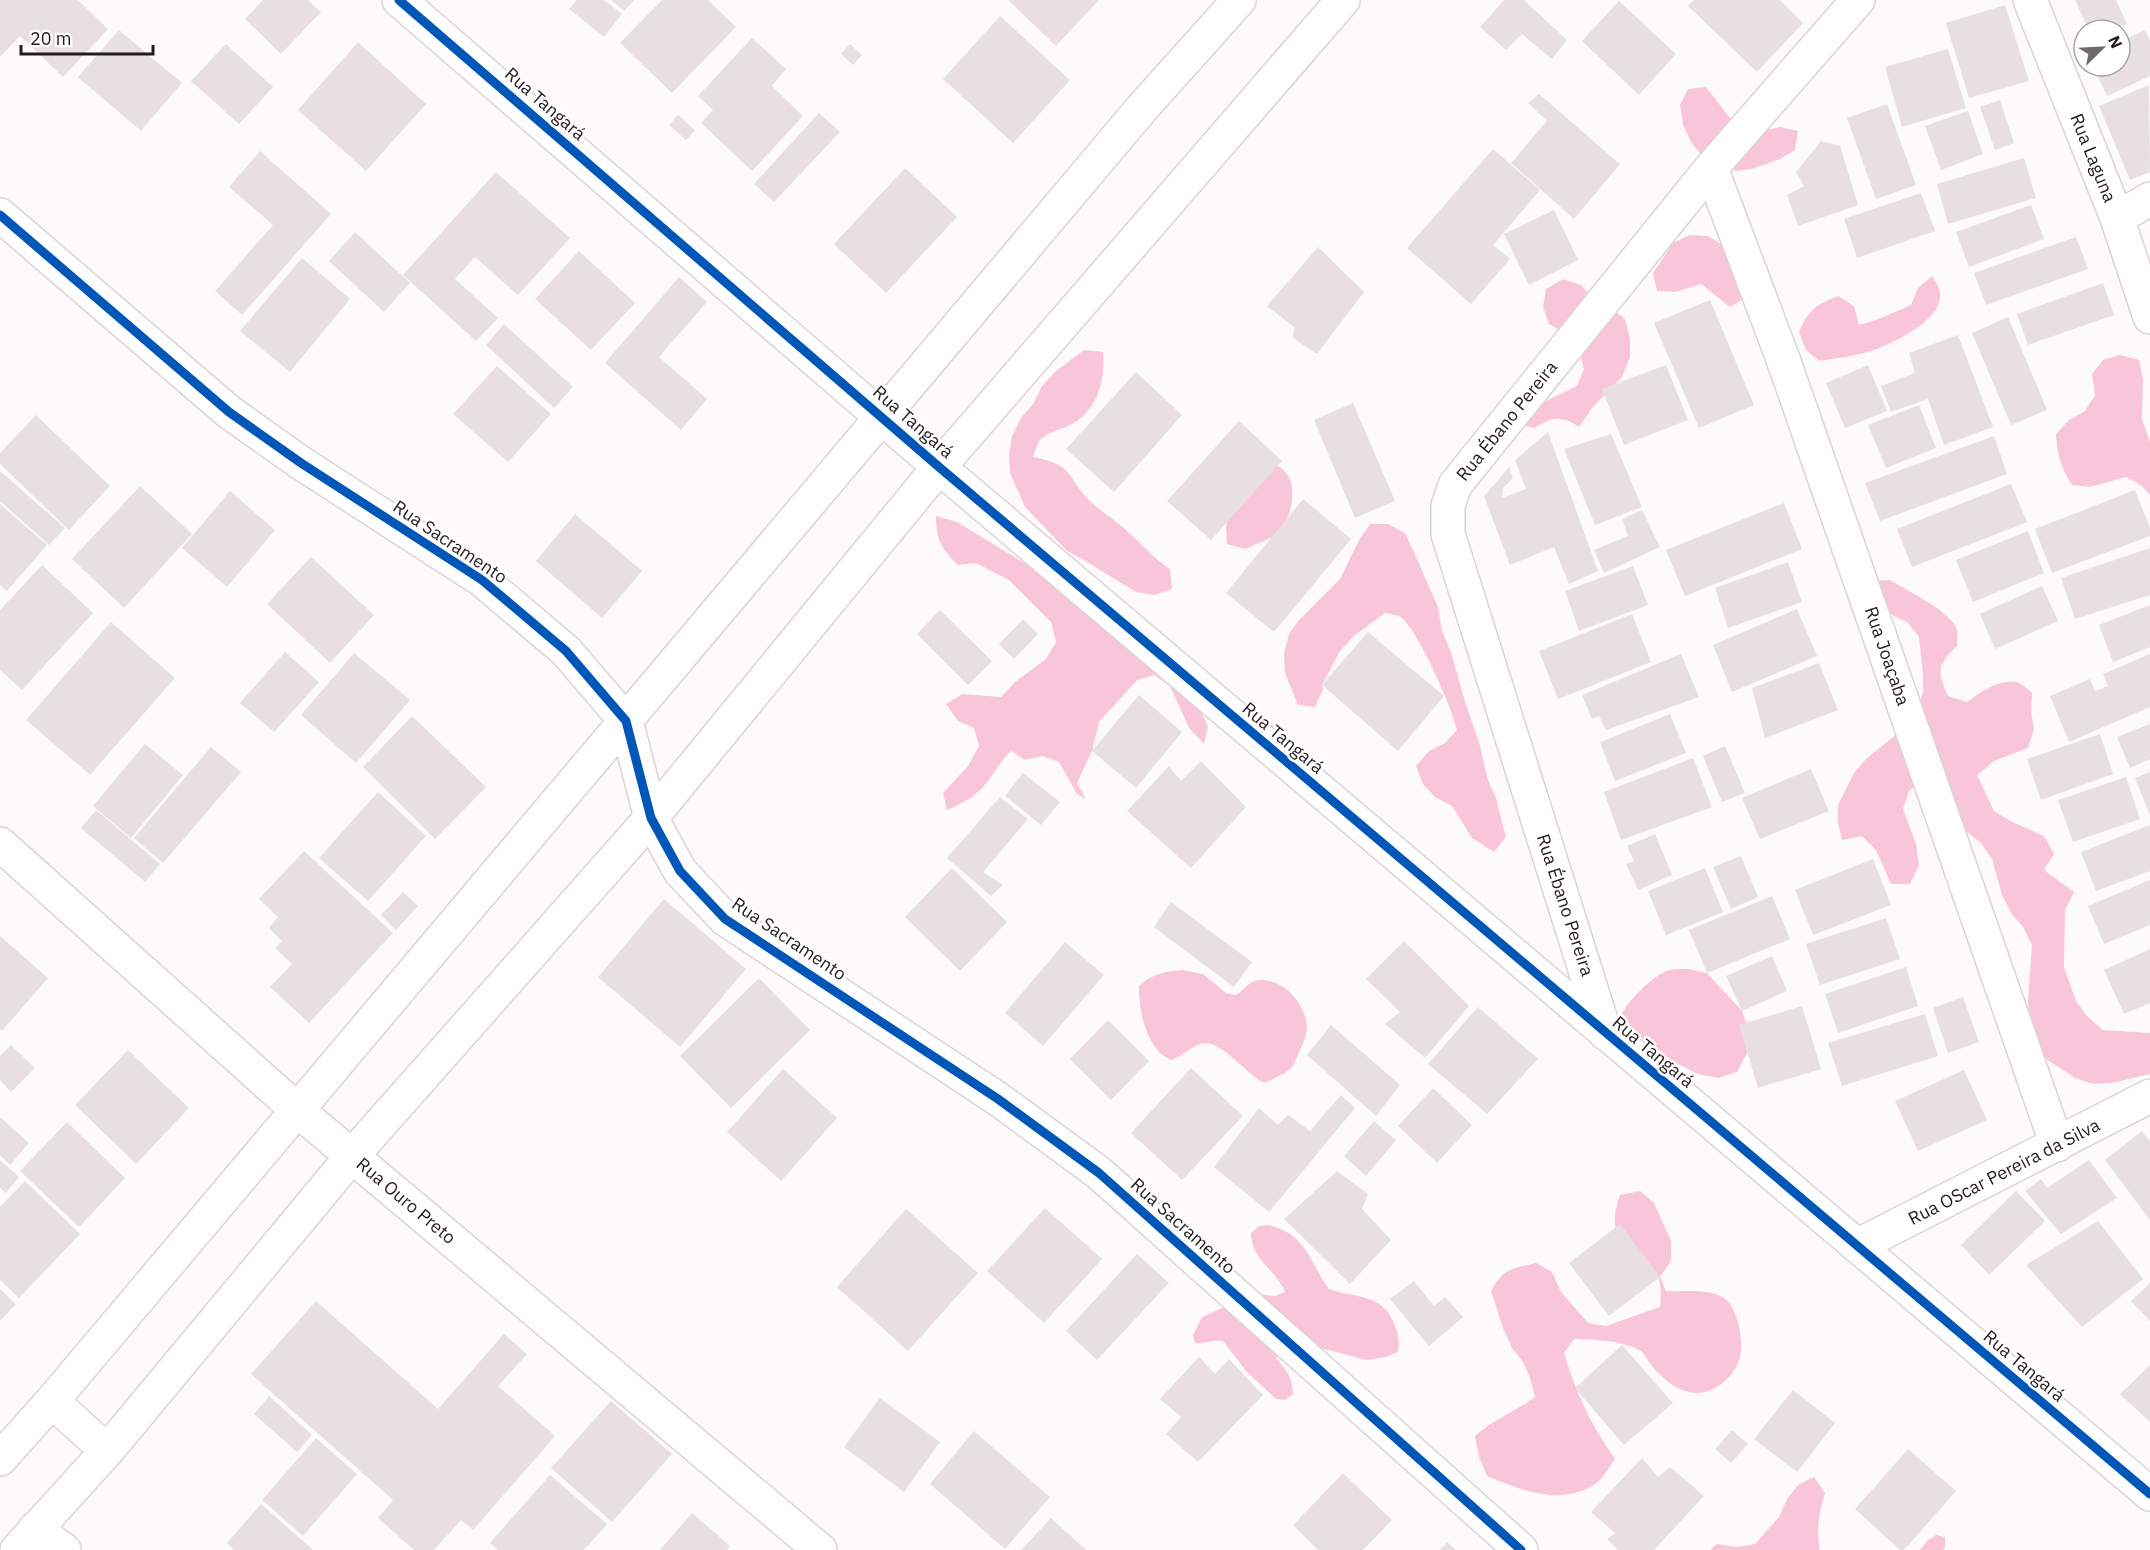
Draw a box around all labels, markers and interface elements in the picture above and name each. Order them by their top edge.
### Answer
scale bar [21,18,153,56]
north arrow [2072,18,2132,78]
text: 20 m [30,27,72,50]
text: N [2104,33,2127,51]
street label: Rua Tangará [500,62,591,145]
street label: Rua Laguna [2065,110,2122,206]
street label: Rua Ébano Pereira [1451,356,1562,486]
street label: Rua Tangará [868,380,959,463]
street label: Rua Sacramento [389,495,512,588]
street label: Rua Joaçaba [1860,603,1915,709]
street label: Rua Tangará [1238,697,1329,779]
street label: Rua Ébano Pereira [1532,831,1599,979]
street label: Rua Sacramento [728,892,851,985]
street label: Rua Tangará [1608,1011,1699,1093]
street label: Rua OScar Pereira da Silva [1904,1113,2104,1230]
street label: Rua Ouro Preto [352,1152,461,1249]
street label: Rua Sacramento [1126,1173,1240,1279]
street label: Rua Tangará [1979,1325,2070,1407]

